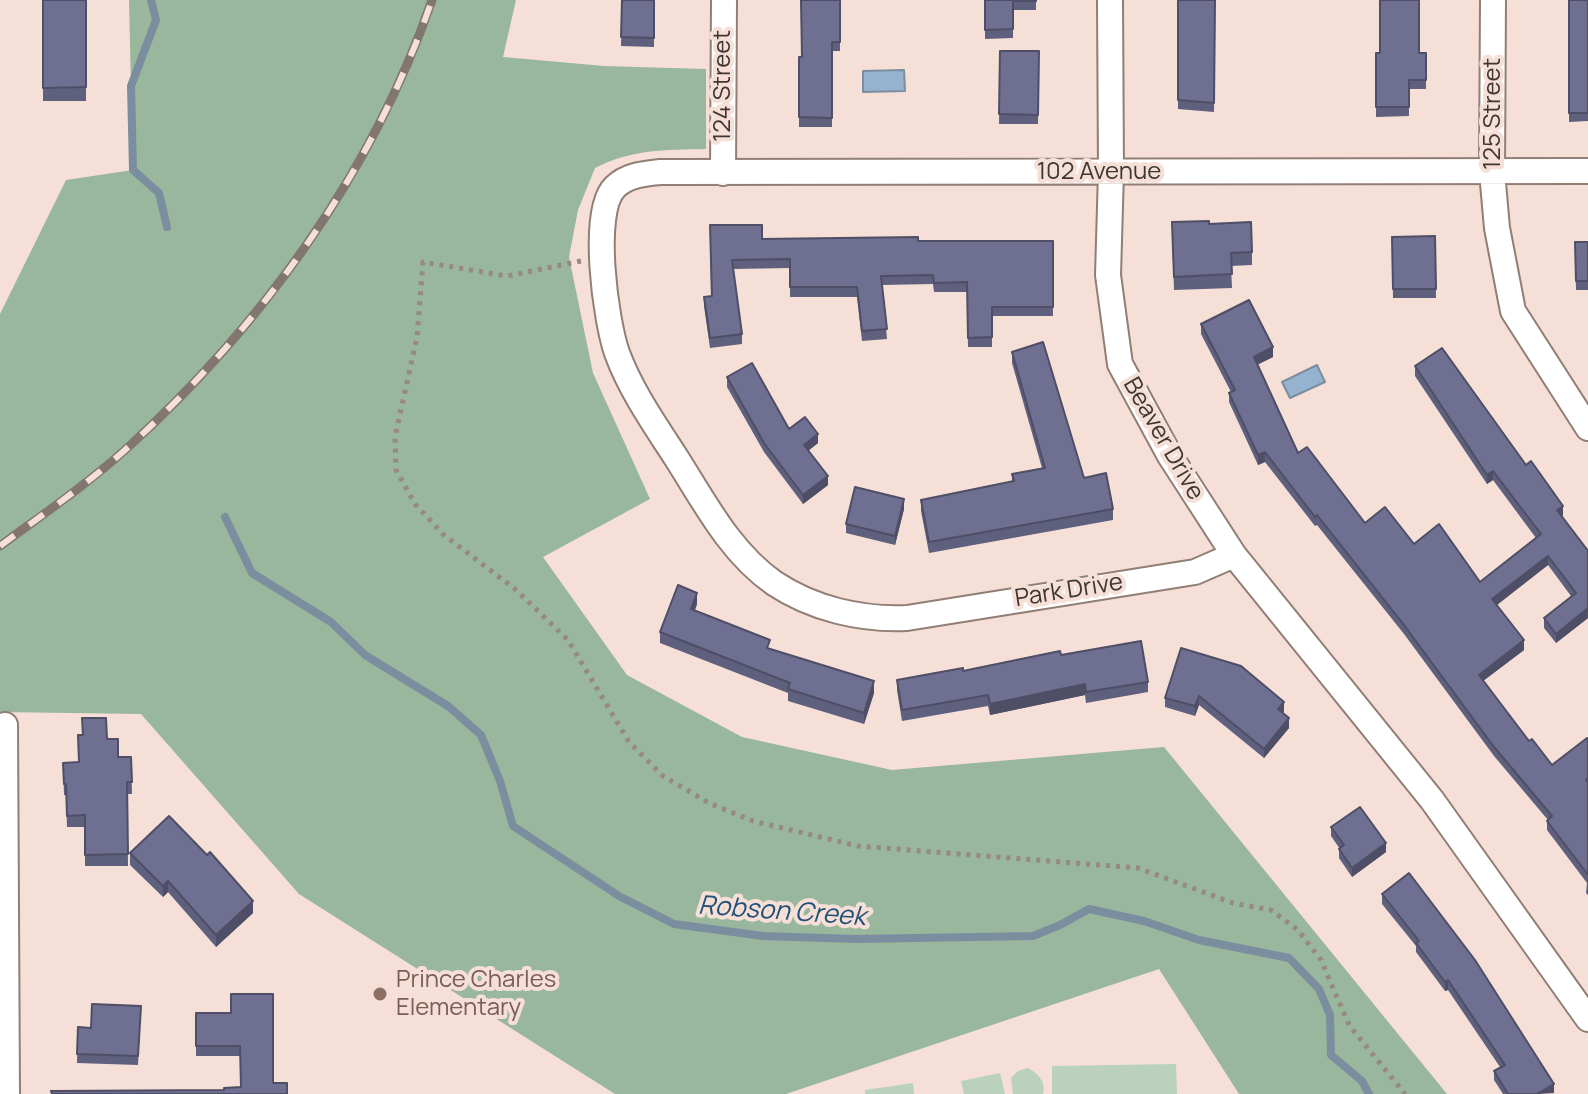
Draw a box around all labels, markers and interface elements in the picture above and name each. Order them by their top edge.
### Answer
street label: 124 Street [709,30,737,142]
street label: 125 Street [1479,58,1507,170]
street label: 102 Avenue [1037,158,1161,186]
street label: Beaver Drive [1116,373,1210,505]
street label: Park Drive [1013,568,1125,614]
water label: Robson Creek [697,891,867,933]
place label: Prince Charles Elementary [396,966,556,1022]
marker: Prince Charles Elementary [371,985,389,1003]

